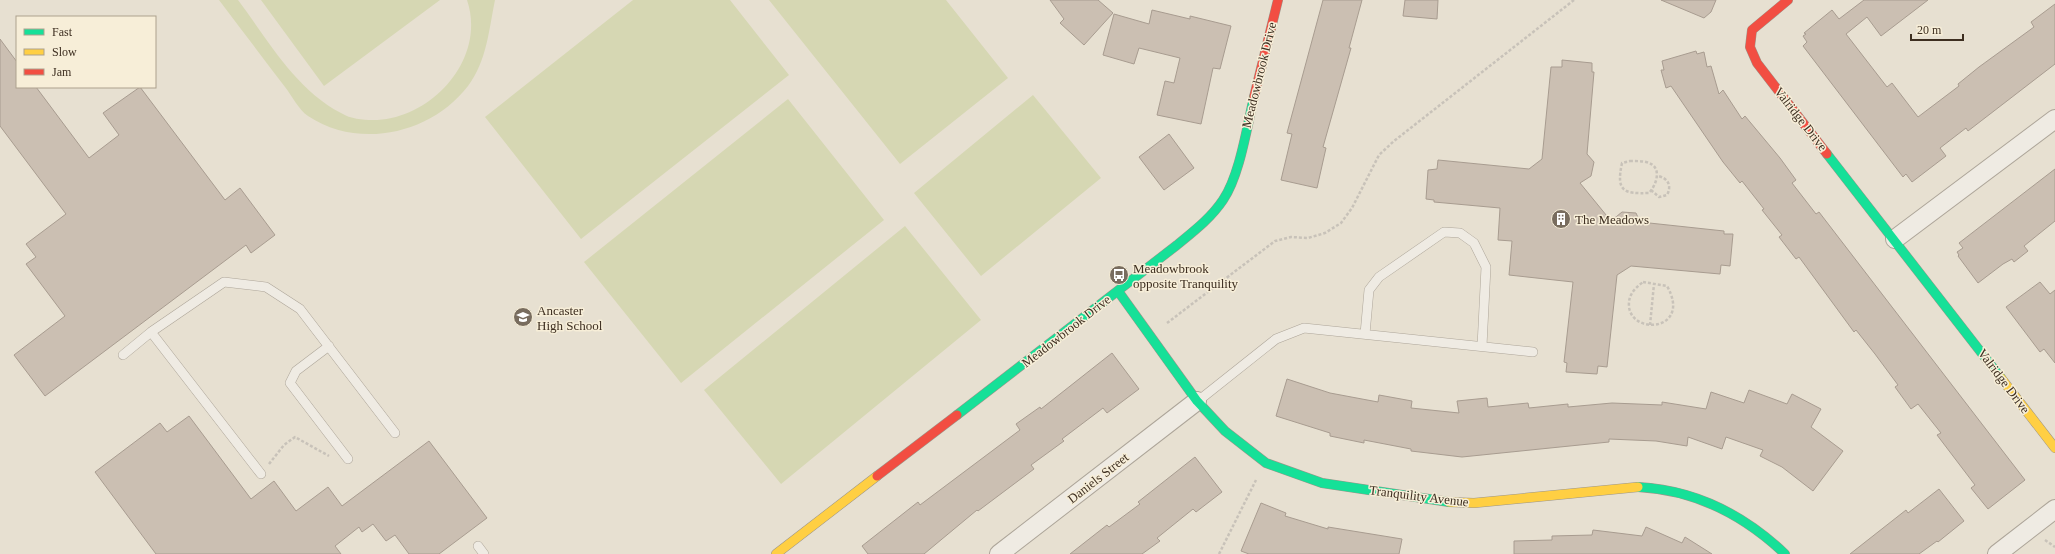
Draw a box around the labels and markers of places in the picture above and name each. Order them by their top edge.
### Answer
building icon: The Meadows [1550,208,1572,230]
place label: The Meadows [1575,212,1649,227]
place label: Meadowbrook opposite Tranquility [1133,261,1239,291]
bus stop icon: Meadowbrook opposite Tranquility [1108,264,1130,286]
place label: Ancaster High School [537,303,603,333]
school or university icon: Ancaster High School [512,306,534,328]

